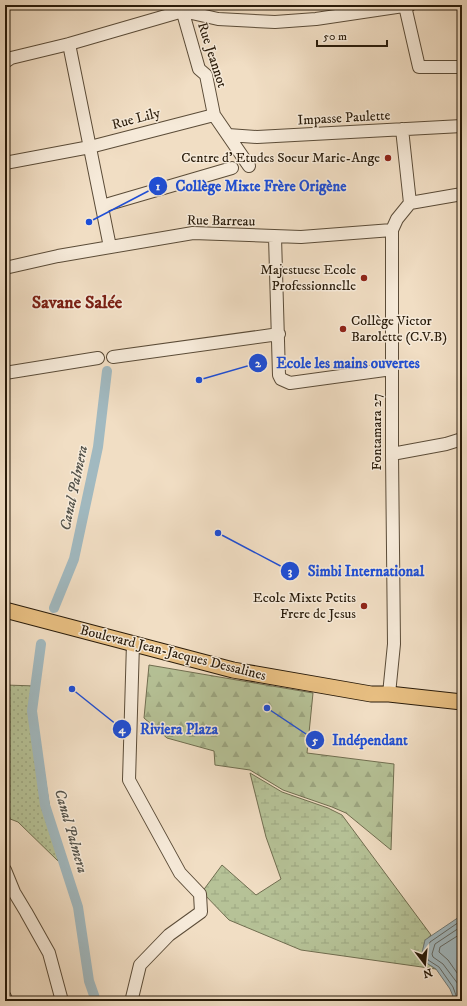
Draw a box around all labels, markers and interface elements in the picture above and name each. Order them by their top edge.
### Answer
street label: Rue Jeannot [193,20,231,91]
scale bar [317,22,387,48]
text: 50 m [323,29,347,44]
street label: Rue Lily [110,104,162,134]
street label: Impasse Paulette [297,107,391,129]
place label: Centre d' Etudes Soeur Marie-Ange [181,149,380,167]
marker: Centre d' Etudes Soeur Marie-Ange [383,153,393,163]
callout: Collège Mixte Frère Origène [148,173,355,200]
text: Collège Mixte Frère Origène [175,177,347,196]
text: 1 [156,179,161,194]
street label: Rue Barreau [187,211,256,231]
place label: Majestuese Ecole Professionnelle [260,261,356,295]
marker: Majestuese Ecole Professionnelle [359,273,369,283]
district label: Savane Salée [32,292,123,314]
place label: Collège Victor Barolette (C.V.B) [351,312,447,346]
marker: Collège Victor Barolette (C.V.B) [338,324,348,334]
callout: Ecole les mains ouvertes [248,349,427,376]
text: Ecole les mains ouvertes [276,354,420,373]
text: 2 [255,356,262,371]
street label: Fontamara 27 [368,393,386,471]
water label: Canal Palmera [56,444,92,532]
callout: Simbi International [280,557,432,584]
text: Simbi International [308,562,425,581]
text: 3 [288,564,293,579]
place label: Ecole Mixte Petits Frere de Jesus [253,589,356,623]
marker: Ecole Mixte Petits Frere de Jesus [359,601,369,611]
street label: Boulevard Jean-Jacques Dessalines [78,621,268,685]
callout: Riviera Plaza [112,716,226,743]
text: Riviera Plaza [140,720,219,739]
text: 4 [118,722,127,737]
callout: Indépendant [305,727,416,754]
text: Indépendant [332,731,408,750]
text: 5 [311,733,318,748]
water label: Canal Palmera [50,787,92,875]
north arrow [405,944,445,984]
text: N [421,965,434,981]

